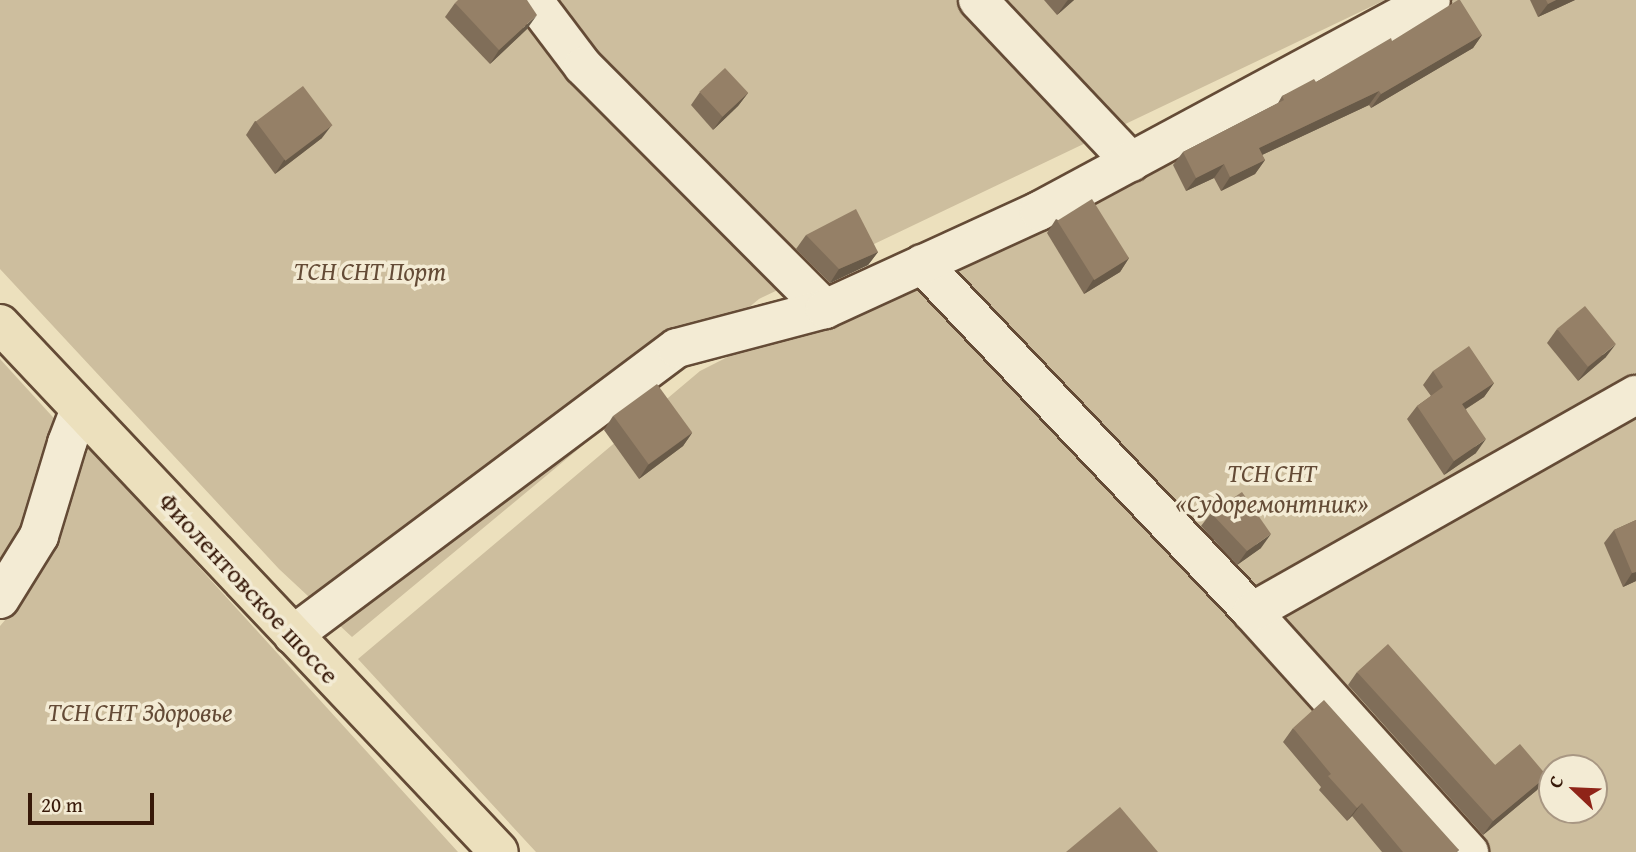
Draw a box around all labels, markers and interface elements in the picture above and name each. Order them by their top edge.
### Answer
park label: ТСН СНТ Порт [294,255,446,287]
park label: ТСН СНТ «Судоремонтник» [1175,457,1369,518]
street label: Фиолентовское шоссе [152,486,346,690]
park label: ТСН СНТ Здоровье [47,696,233,728]
north arrow [1538,754,1608,824]
text: С [1541,771,1570,792]
scale bar [32,778,158,822]
text: 20 m [41,789,83,820]

